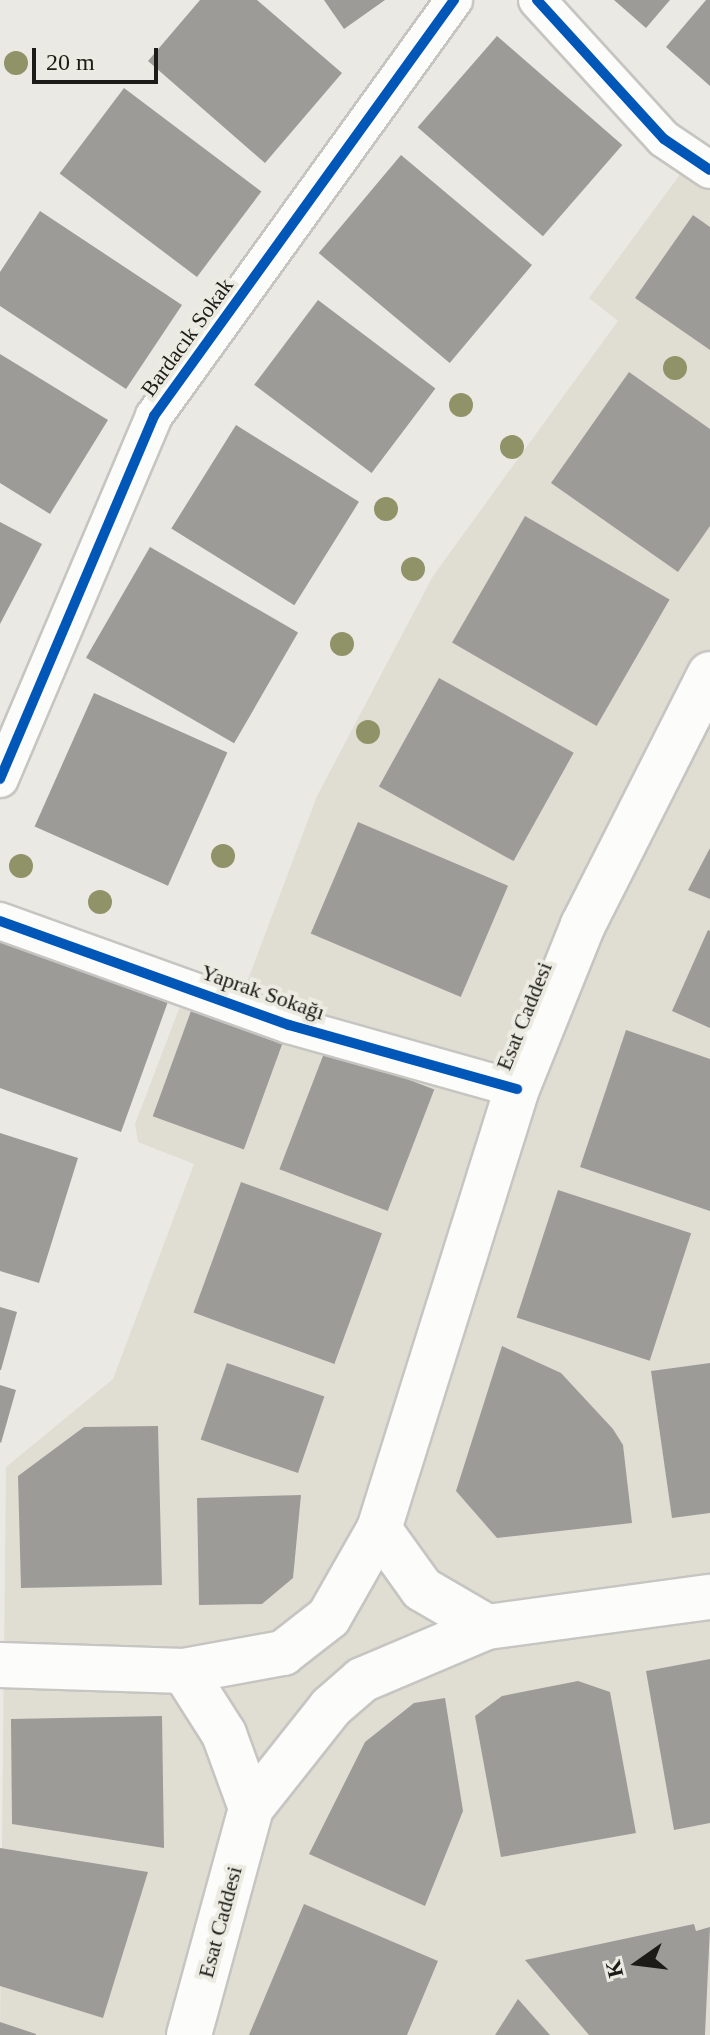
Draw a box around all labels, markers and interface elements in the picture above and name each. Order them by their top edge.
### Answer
scale bar [36,32,162,82]
text: 20 m [46,49,95,75]
street label: Bardacık Sokak [135,273,239,401]
street label: Yaprak Sokağı [198,958,328,1026]
street label: Esat Caddesi [490,958,558,1074]
street label: Esat Caddesi [192,1863,248,1981]
north arrow [598,1923,678,2003]
text: K [600,1958,628,1980]

